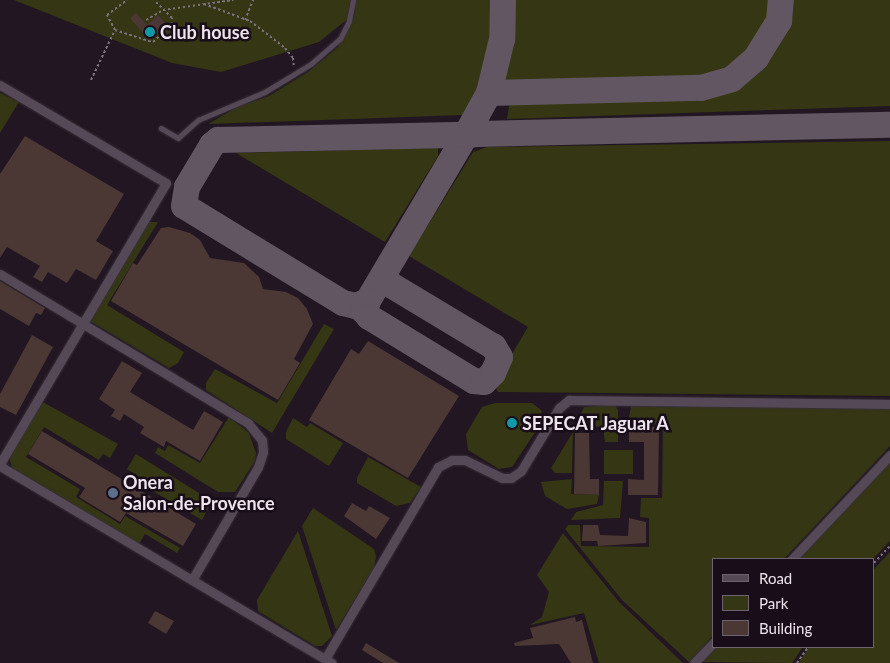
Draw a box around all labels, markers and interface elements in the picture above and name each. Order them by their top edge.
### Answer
place label: Club house [160,21,249,43]
marker: Club house [144,26,156,38]
place label: SEPECAT Jaguar A [522,412,671,434]
marker: SEPECAT Jaguar A [506,417,518,429]
place label: Onera Salon-de-Provence [123,472,275,514]
marker: Onera Salon-de-Provence [107,487,119,499]
legend [712,558,875,648]
text: Road [759,569,792,587]
text: Park [759,594,788,612]
text: Building [759,619,812,637]

